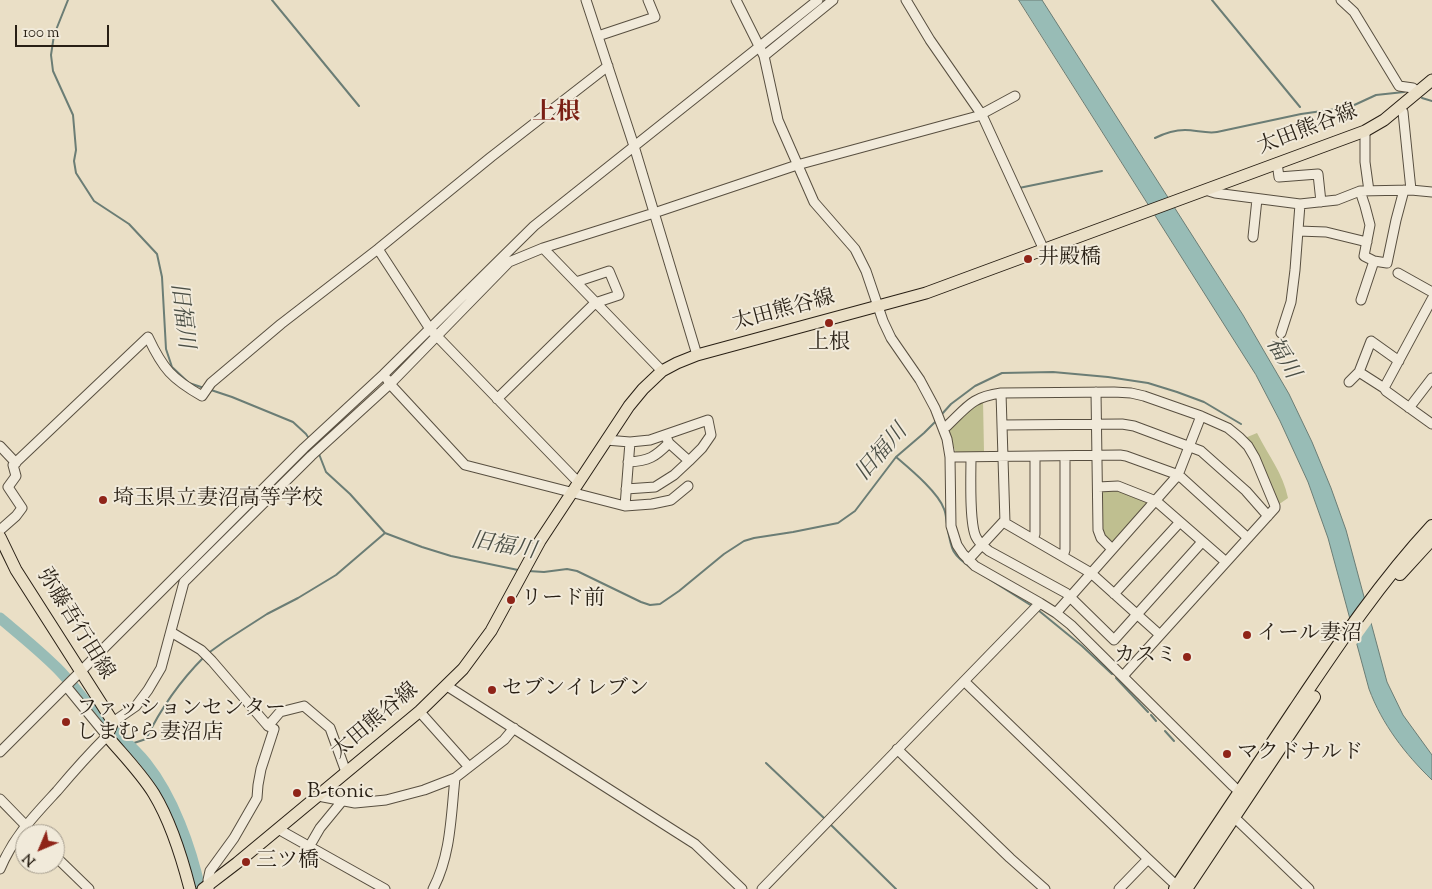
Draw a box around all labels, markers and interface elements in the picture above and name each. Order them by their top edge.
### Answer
scale bar [18,15,111,47]
text: 100 m [23,23,59,44]
street label: 太田熊谷線 [1254,100,1362,162]
district label: 上根 [532,101,580,129]
place label: 井殿橋 [1038,246,1101,272]
marker: 井殿橋 [1022,253,1034,265]
water label: 旧福川 [163,282,197,350]
street label: 太田熊谷線 [730,286,838,338]
marker: 上根 [823,317,835,329]
place label: 上根 [808,331,850,357]
water label: 福川 [1258,333,1304,385]
water label: 旧福川 [851,420,915,488]
place label: 埼玉県立妻沼高等学校 [113,487,323,513]
marker: 埼玉県立妻沼高等学校 [97,494,109,506]
water label: 旧福川 [468,529,538,567]
street label: 弥藤吾行田線 [30,565,118,685]
place label: リード前 [521,587,605,613]
marker: リード前 [505,594,517,606]
place label: イール妻沼 [1257,622,1362,648]
marker: イール妻沼 [1241,629,1253,641]
place label: カスミ [1114,644,1177,670]
marker: カスミ [1181,651,1193,663]
place label: セブンイレブン [502,677,649,703]
street label: 太田熊谷線 [328,679,424,765]
marker: セブンイレブン [486,684,498,696]
place label: ファッションセンター しまむら妻沼店 [76,697,286,747]
marker: ファッションセンター しまむら妻沼店 [60,716,72,728]
place label: マクドナルド [1237,741,1363,767]
marker: マクドナルド [1221,748,1233,760]
place label: B-tonic [307,780,374,806]
marker: B-tonic [291,787,303,799]
north arrow [15,824,65,874]
text: N [19,848,41,870]
place label: 三ツ橋 [256,849,319,875]
marker: 三ツ橋 [240,856,252,868]

